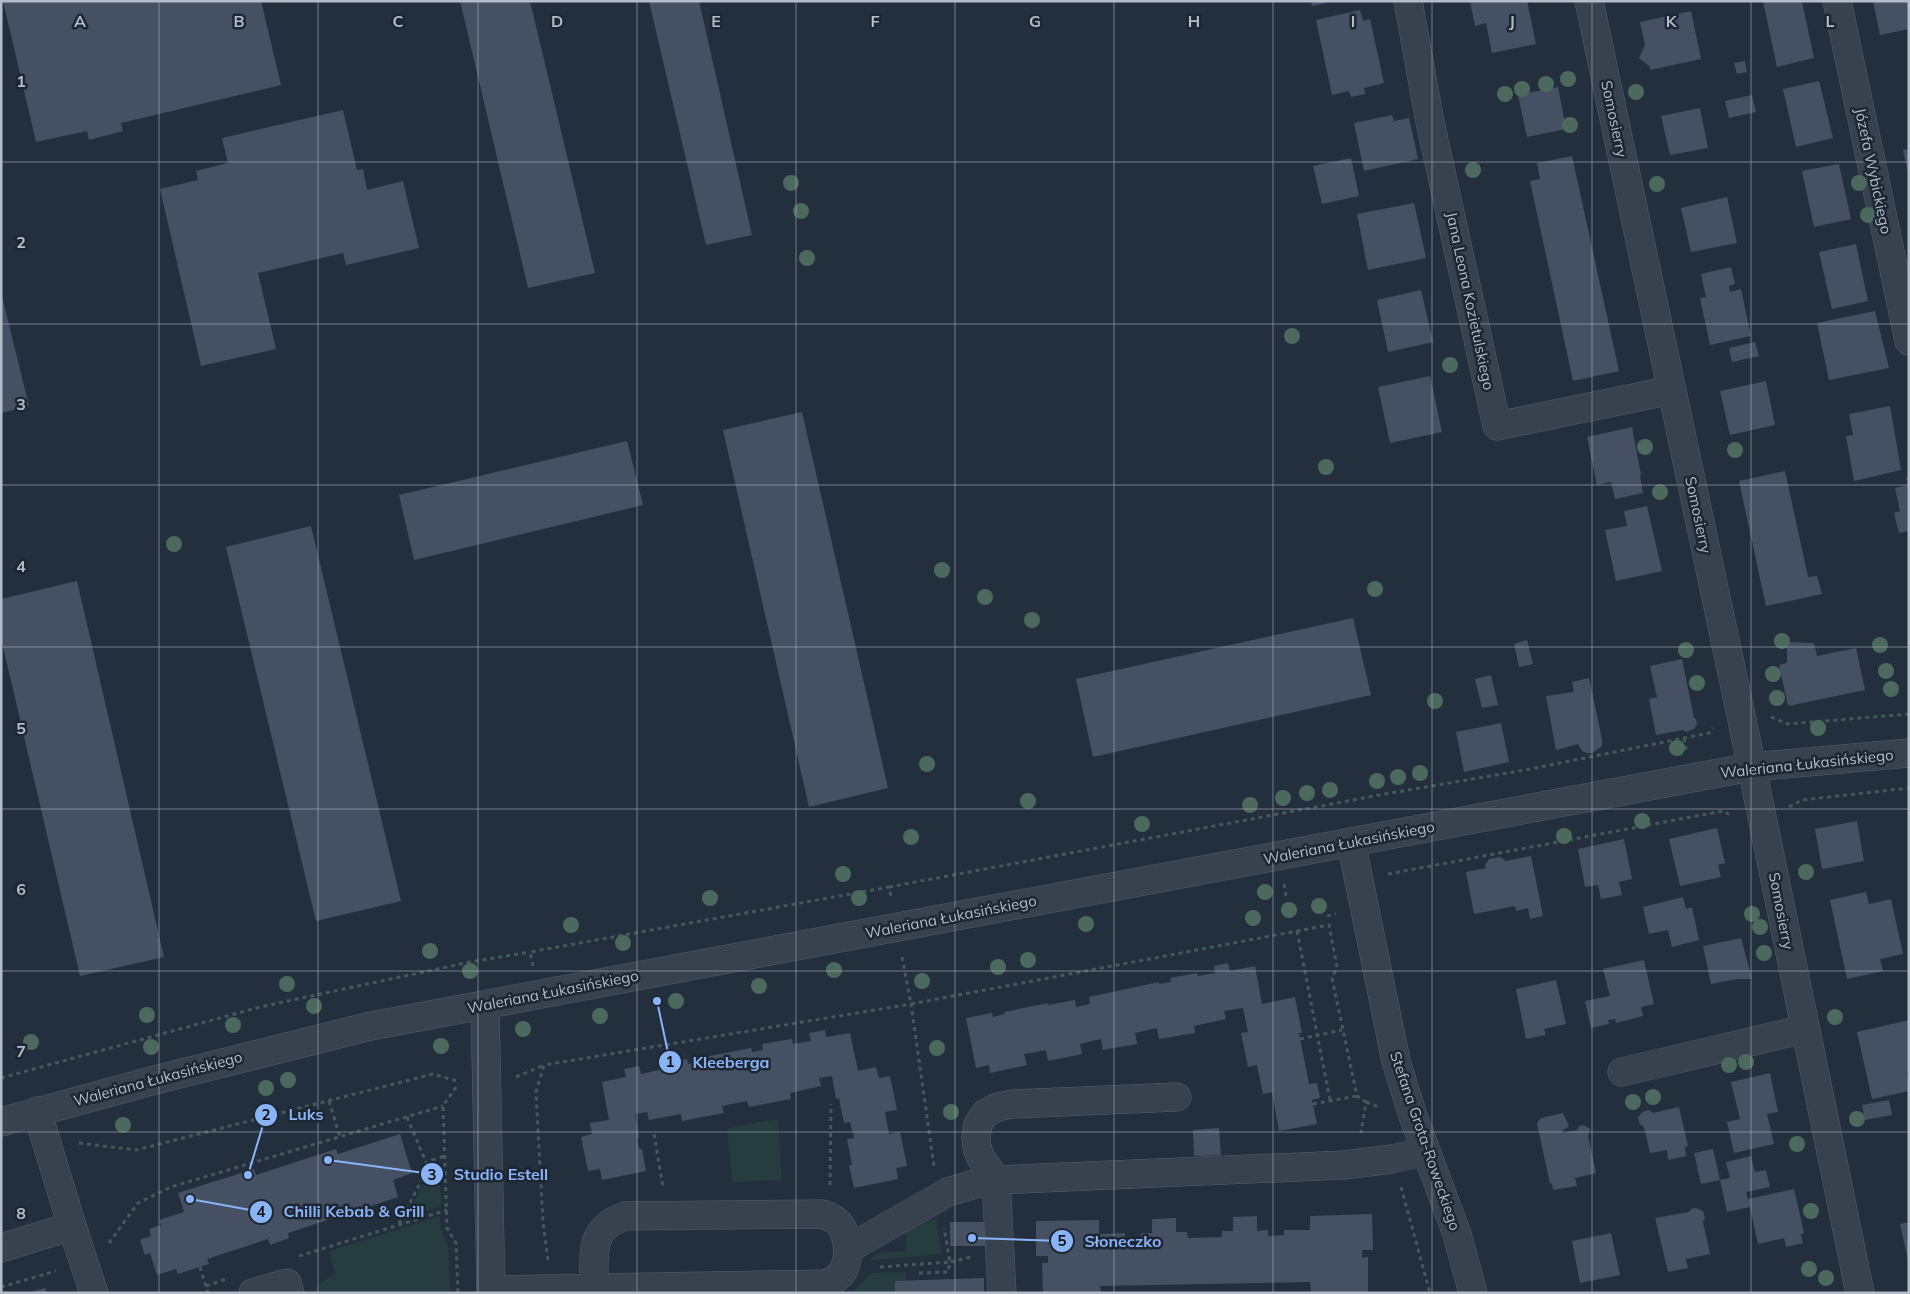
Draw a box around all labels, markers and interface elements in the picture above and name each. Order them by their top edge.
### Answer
text: A [74,11,86,31]
text: B [233,11,245,31]
text: C [393,11,404,31]
text: D [551,11,563,31]
text: E [711,11,721,31]
text: F [870,11,880,31]
text: G [1029,11,1041,31]
text: H [1188,11,1200,31]
text: I [1351,11,1355,31]
text: J [1509,11,1515,31]
text: K [1666,11,1678,31]
text: L [1826,11,1835,31]
text: 1 [16,71,26,91]
street label: Somosierry [1597,79,1632,159]
street label: Józefa Wybickiego [1851,106,1896,236]
street label: Jana Leona Kozietulskiego [1442,210,1499,392]
text: 2 [16,232,26,252]
text: 3 [16,394,26,414]
street label: Somosierry [1681,475,1716,555]
text: 4 [16,556,26,576]
text: 5 [16,718,26,738]
street label: Waleriana Łukasińskiego [1719,745,1894,782]
street label: Waleriana Łukasińskiego [1262,817,1436,868]
street label: Somosierry [1765,871,1798,951]
text: 6 [16,879,26,899]
street label: Waleriana Łukasińskiego [864,891,1038,942]
street label: Waleriana Łukasińskiego [466,966,640,1017]
text: 7 [16,1041,26,1061]
street label: Waleriana Łukasińskiego [71,1047,244,1110]
callout: Kleeberga [657,1047,779,1078]
street label: Stefana Grota-Roweckiego [1386,1049,1465,1233]
text: 1 [665,1052,675,1071]
text: Kleeberga [692,1052,770,1072]
callout: Luks [253,1099,333,1130]
text: Luks [288,1104,324,1124]
text: 2 [261,1105,271,1124]
callout: Studio Estell [419,1159,559,1190]
text: Studio Estell [454,1164,548,1184]
text: 3 [427,1165,437,1184]
callout: Chilli Kebab & Grill [248,1196,435,1227]
text: Chilli Kebab & Grill [283,1201,425,1221]
text: 4 [256,1202,266,1221]
text: 8 [16,1203,26,1223]
callout: Słoneczko [1049,1226,1171,1257]
text: 5 [1057,1231,1067,1250]
text: Słoneczko [1084,1231,1162,1251]

